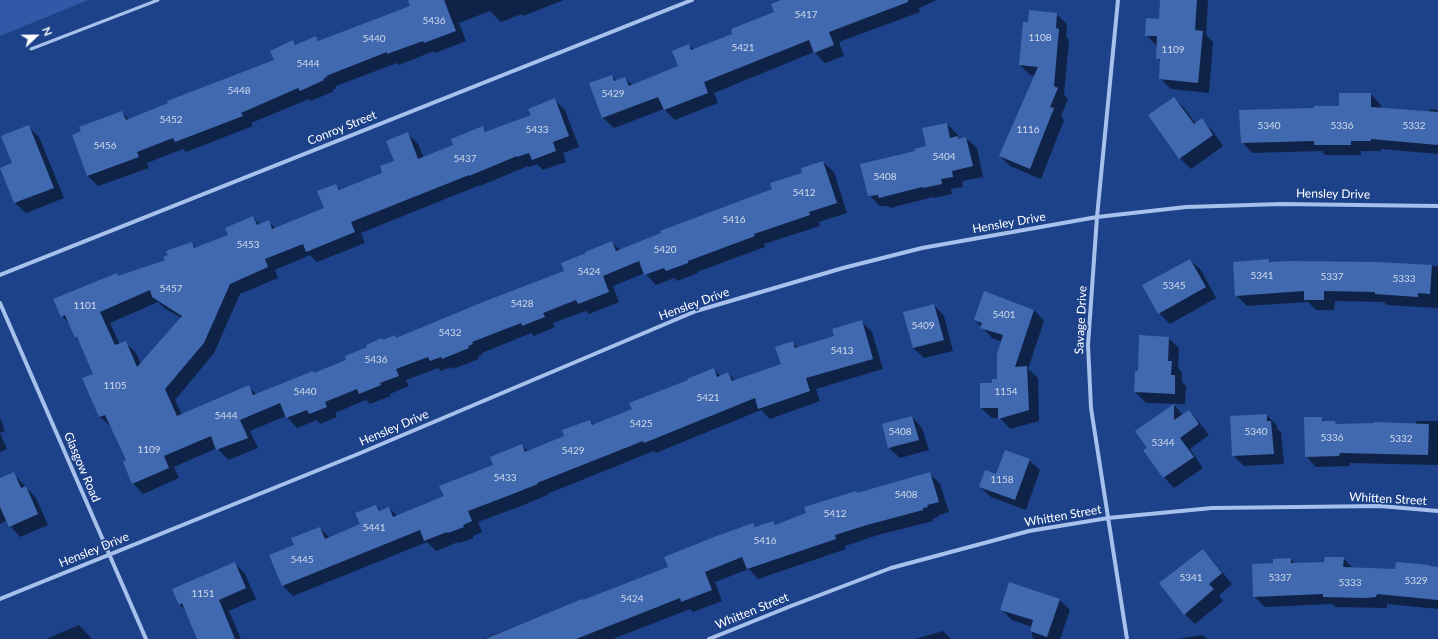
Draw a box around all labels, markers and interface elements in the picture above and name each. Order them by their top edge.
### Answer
house number: 5417 [794,9,818,21]
house number: 5436 [422,15,446,27]
north arrow [16,16,56,56]
text: N [40,25,55,38]
house number: 1108 [1028,32,1052,44]
house number: 5440 [362,33,386,45]
house number: 5421 [731,42,755,54]
house number: 1109 [1161,44,1185,56]
house number: 5444 [296,58,320,70]
house number: 5448 [227,85,251,97]
house number: 5429 [601,88,625,100]
street label: Conroy Street [305,108,379,148]
house number: 5452 [159,114,183,126]
house number: 5340 [1257,120,1281,132]
house number: 5336 [1330,120,1354,132]
house number: 5332 [1402,120,1426,132]
house number: 5433 [525,124,549,136]
house number: 1116 [1016,124,1040,136]
house number: 5456 [93,140,117,152]
house number: 5404 [932,151,956,163]
house number: 5437 [453,153,477,165]
house number: 5408 [873,171,897,183]
street label: Hensley Drive [1296,186,1370,202]
house number: 5412 [792,187,816,199]
street label: Hensley Drive [971,209,1047,237]
house number: 5416 [722,214,746,226]
house number: 5453 [236,239,260,251]
house number: 5420 [653,244,677,256]
house number: 5424 [577,266,601,278]
house number: 5341 [1250,270,1274,282]
house number: 5337 [1320,271,1344,283]
house number: 5333 [1392,273,1416,285]
house number: 5345 [1162,280,1186,292]
house number: 5457 [159,283,183,295]
street label: Hensley Drive [657,285,731,323]
street label: Savage Drive [1072,285,1090,355]
house number: 5428 [510,298,534,310]
house number: 1101 [73,300,97,312]
house number: 5401 [992,309,1016,321]
house number: 5409 [911,320,935,332]
house number: 5432 [438,327,462,339]
house number: 5413 [830,345,854,357]
house number: 5436 [364,354,388,366]
house number: 1105 [103,380,127,392]
house number: 5440 [293,386,317,398]
house number: 1154 [994,386,1018,398]
house number: 5421 [696,392,720,404]
street label: Hensley Drive [357,407,431,449]
house number: 5444 [214,410,238,422]
house number: 5425 [629,418,653,430]
house number: 5408 [888,426,912,438]
house number: 5340 [1244,426,1268,438]
street label: Glasgow Road [61,430,103,504]
house number: 5336 [1320,432,1344,444]
house number: 5332 [1389,433,1413,445]
house number: 5344 [1151,437,1175,449]
house number: 1109 [137,444,161,456]
house number: 5429 [561,445,585,457]
house number: 5433 [493,472,517,484]
house number: 1158 [990,474,1014,486]
house number: 5408 [894,489,918,501]
street label: Whitten Street [1349,490,1427,508]
street label: Whitten Street [1023,502,1103,530]
house number: 5412 [823,508,847,520]
house number: 5441 [362,522,386,534]
street label: Hensley Drive [57,529,131,571]
house number: 5416 [753,535,777,547]
house number: 5445 [290,554,314,566]
house number: 5341 [1179,572,1203,584]
house number: 5337 [1268,572,1292,584]
house number: 5329 [1404,575,1428,587]
house number: 5333 [1338,577,1362,589]
house number: 1151 [191,588,215,600]
street label: Whitten Street [713,590,791,632]
house number: 5424 [620,593,644,605]

